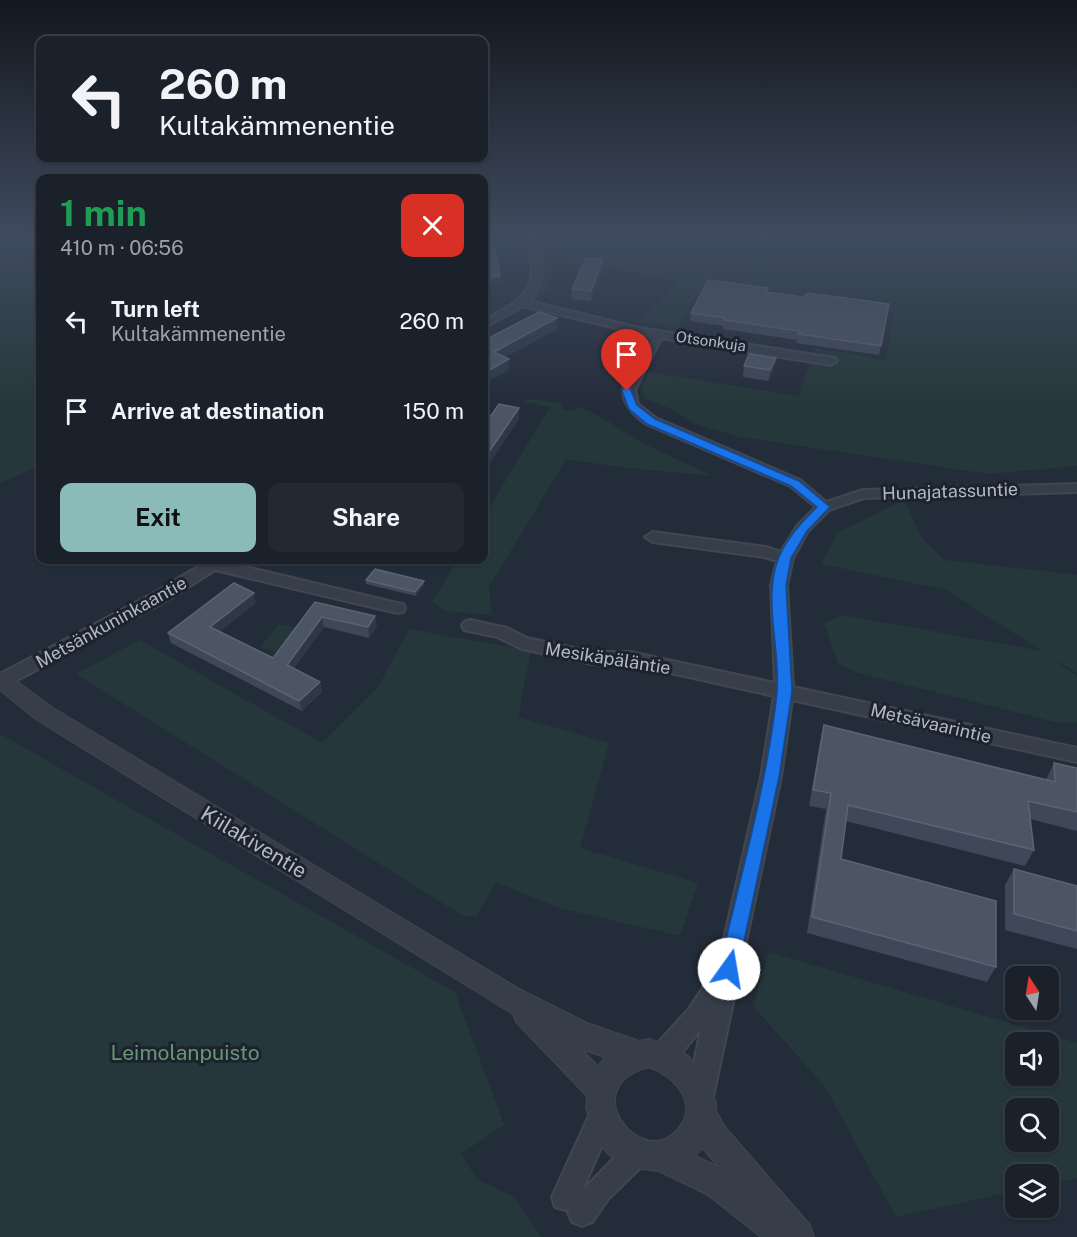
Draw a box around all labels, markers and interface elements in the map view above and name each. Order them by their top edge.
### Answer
text: 260 m [159,59,287,108]
icon: left [60,60,138,138]
text: Kultakämmenentie [159,109,395,141]
text: 1 min [60,192,147,234]
button: close [401,194,464,257]
text: 410 m · 06:56 [60,236,184,260]
text: Turn left [111,296,200,322]
icon: left [60,305,93,338]
text: 260 m [399,308,464,334]
text: Kultakämmenentie [111,322,286,346]
street label: Otsonkuja [675,328,747,354]
pin [601,329,652,391]
icon: arrive [610,338,643,371]
icon: arrive [60,395,93,428]
text: Arrive at destination [111,398,324,424]
text: 150 m [403,398,464,424]
street label: Hunajatassuntie [882,478,1018,504]
button: Exit [60,483,256,552]
button: Share [268,483,464,552]
street label: Metsänkuninkaantie [32,572,190,672]
street label: Mesikäpäläntie [544,638,672,678]
street label: Metsävaarintie [869,699,993,747]
street label: Kiilakiventie [197,801,311,883]
position arrow [697,937,761,1001]
north arrow [1005,966,1059,1020]
map controls [1005,966,1059,1218]
button: sound [1005,1032,1059,1086]
park label: Leimolanpuisto [110,1040,260,1065]
button: search [1005,1098,1059,1152]
button: layers [1005,1164,1059,1218]

